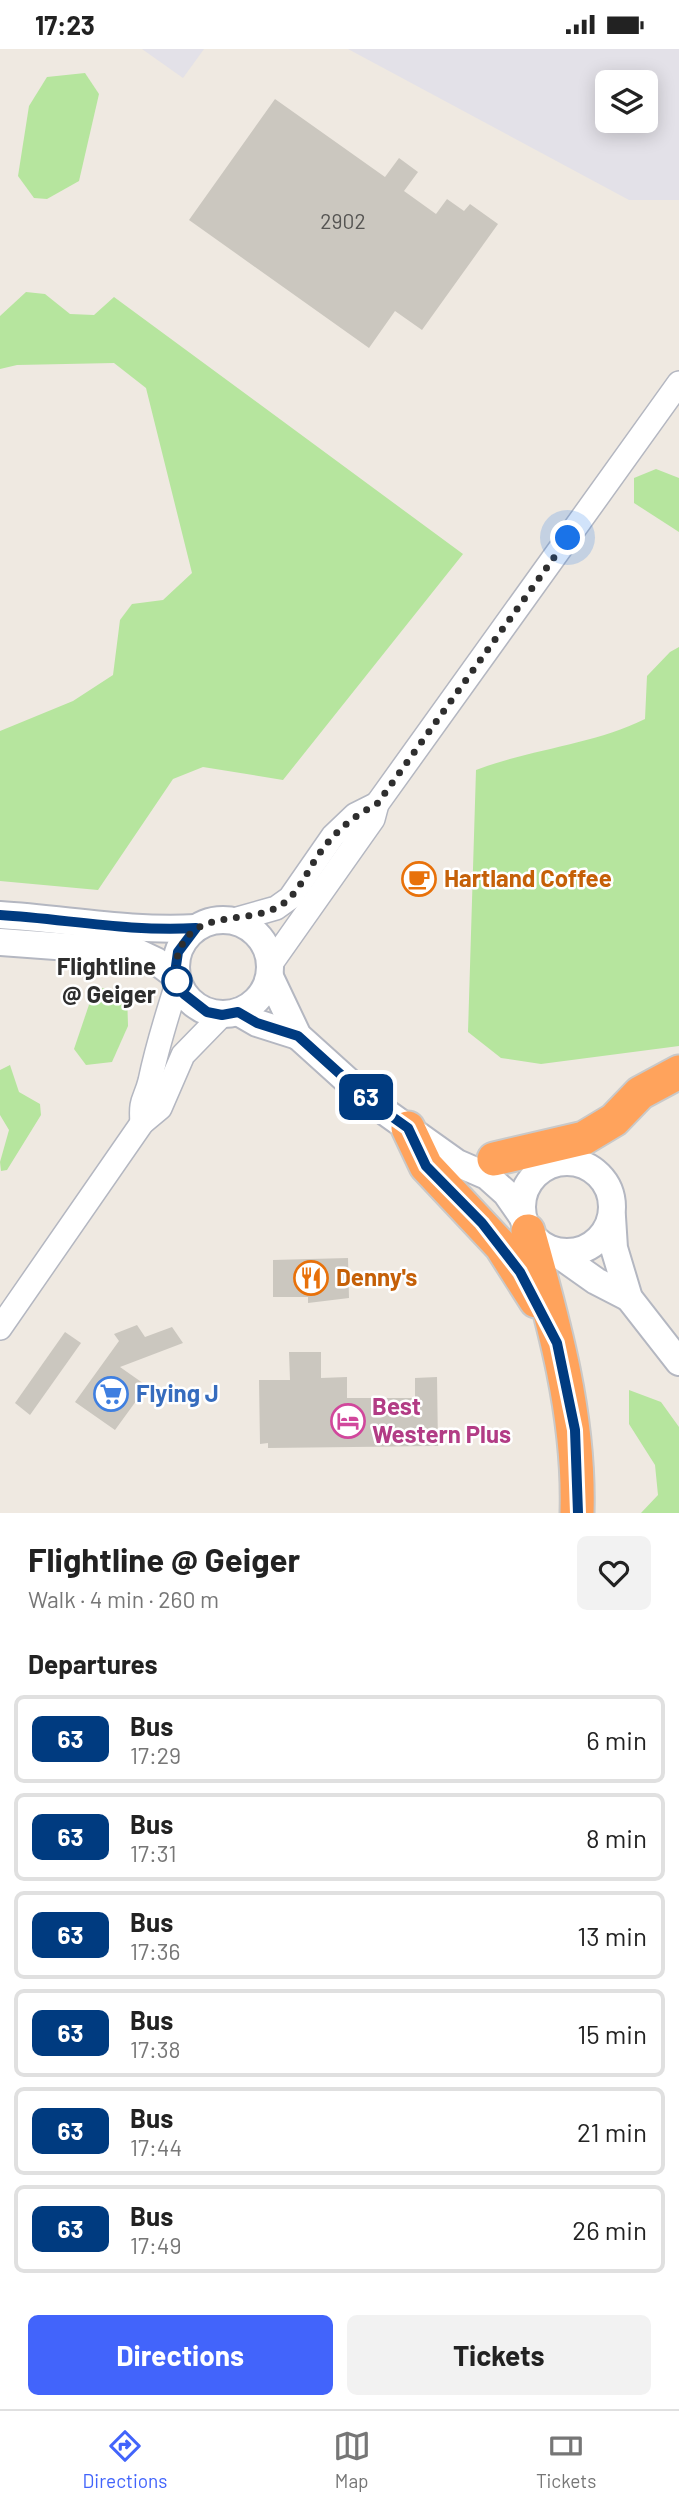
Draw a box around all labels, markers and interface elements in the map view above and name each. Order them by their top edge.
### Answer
text: 17:23 [35,9,95,40]
map controls [595,70,658,133]
button: layers [595,70,658,133]
house number: 2902 [320,208,366,233]
your location [550,520,585,555]
cafe icon: Hartland Coffee [400,860,438,898]
place label: Hartland Coffee [444,863,612,892]
place label: Flightline @ Geiger [57,951,156,1008]
marker: Flightline @ Geiger [162,966,192,996]
line badge: 63 [334,1074,398,1120]
text: 63 [353,1082,379,1111]
restaurant icon: Denny's [292,1259,330,1297]
place label: Denny's [336,1262,417,1291]
supermarket icon: Flying J [92,1375,130,1413]
place label: Flying J [136,1378,219,1407]
place label: Best Western Plus [372,1391,511,1448]
hotel icon: Best Western Plus [329,1402,367,1440]
button: heart [577,1536,651,1610]
text: Flightline @ Geiger [28,1539,300,1579]
text: Walk · 4 min · 260 m [28,1585,219,1613]
text: Departures [28,1648,158,1679]
text: Bus [130,1710,173,1741]
text: 63 [58,1724,83,1753]
text: 6 min [586,1724,647,1755]
text: 17:29 [130,1741,181,1769]
text: Bus [130,1808,173,1839]
text: 63 [58,1822,83,1851]
text: 8 min [586,1822,647,1853]
text: 17:31 [130,1839,176,1867]
text: Bus [130,1906,173,1937]
text: 63 [58,1920,83,1949]
text: 13 min [577,1920,647,1951]
text: 17:36 [130,1937,180,1965]
text: Bus [130,2004,173,2035]
text: 63 [58,2018,83,2047]
text: 15 min [577,2018,647,2049]
text: 17:38 [130,2035,181,2063]
text: Bus [130,2102,173,2133]
text: 63 [58,2116,83,2145]
text: 21 min [577,2116,647,2147]
text: 17:44 [130,2133,182,2161]
text: Bus [130,2200,173,2231]
text: 63 [58,2214,83,2243]
text: 26 min [572,2214,647,2245]
text: 17:49 [130,2231,181,2259]
button: Directions [28,2315,333,2395]
button: Tickets [347,2315,651,2395]
tab: Directions [83,2427,168,2492]
tab: Map [333,2427,371,2492]
tab: Tickets [536,2427,596,2492]

